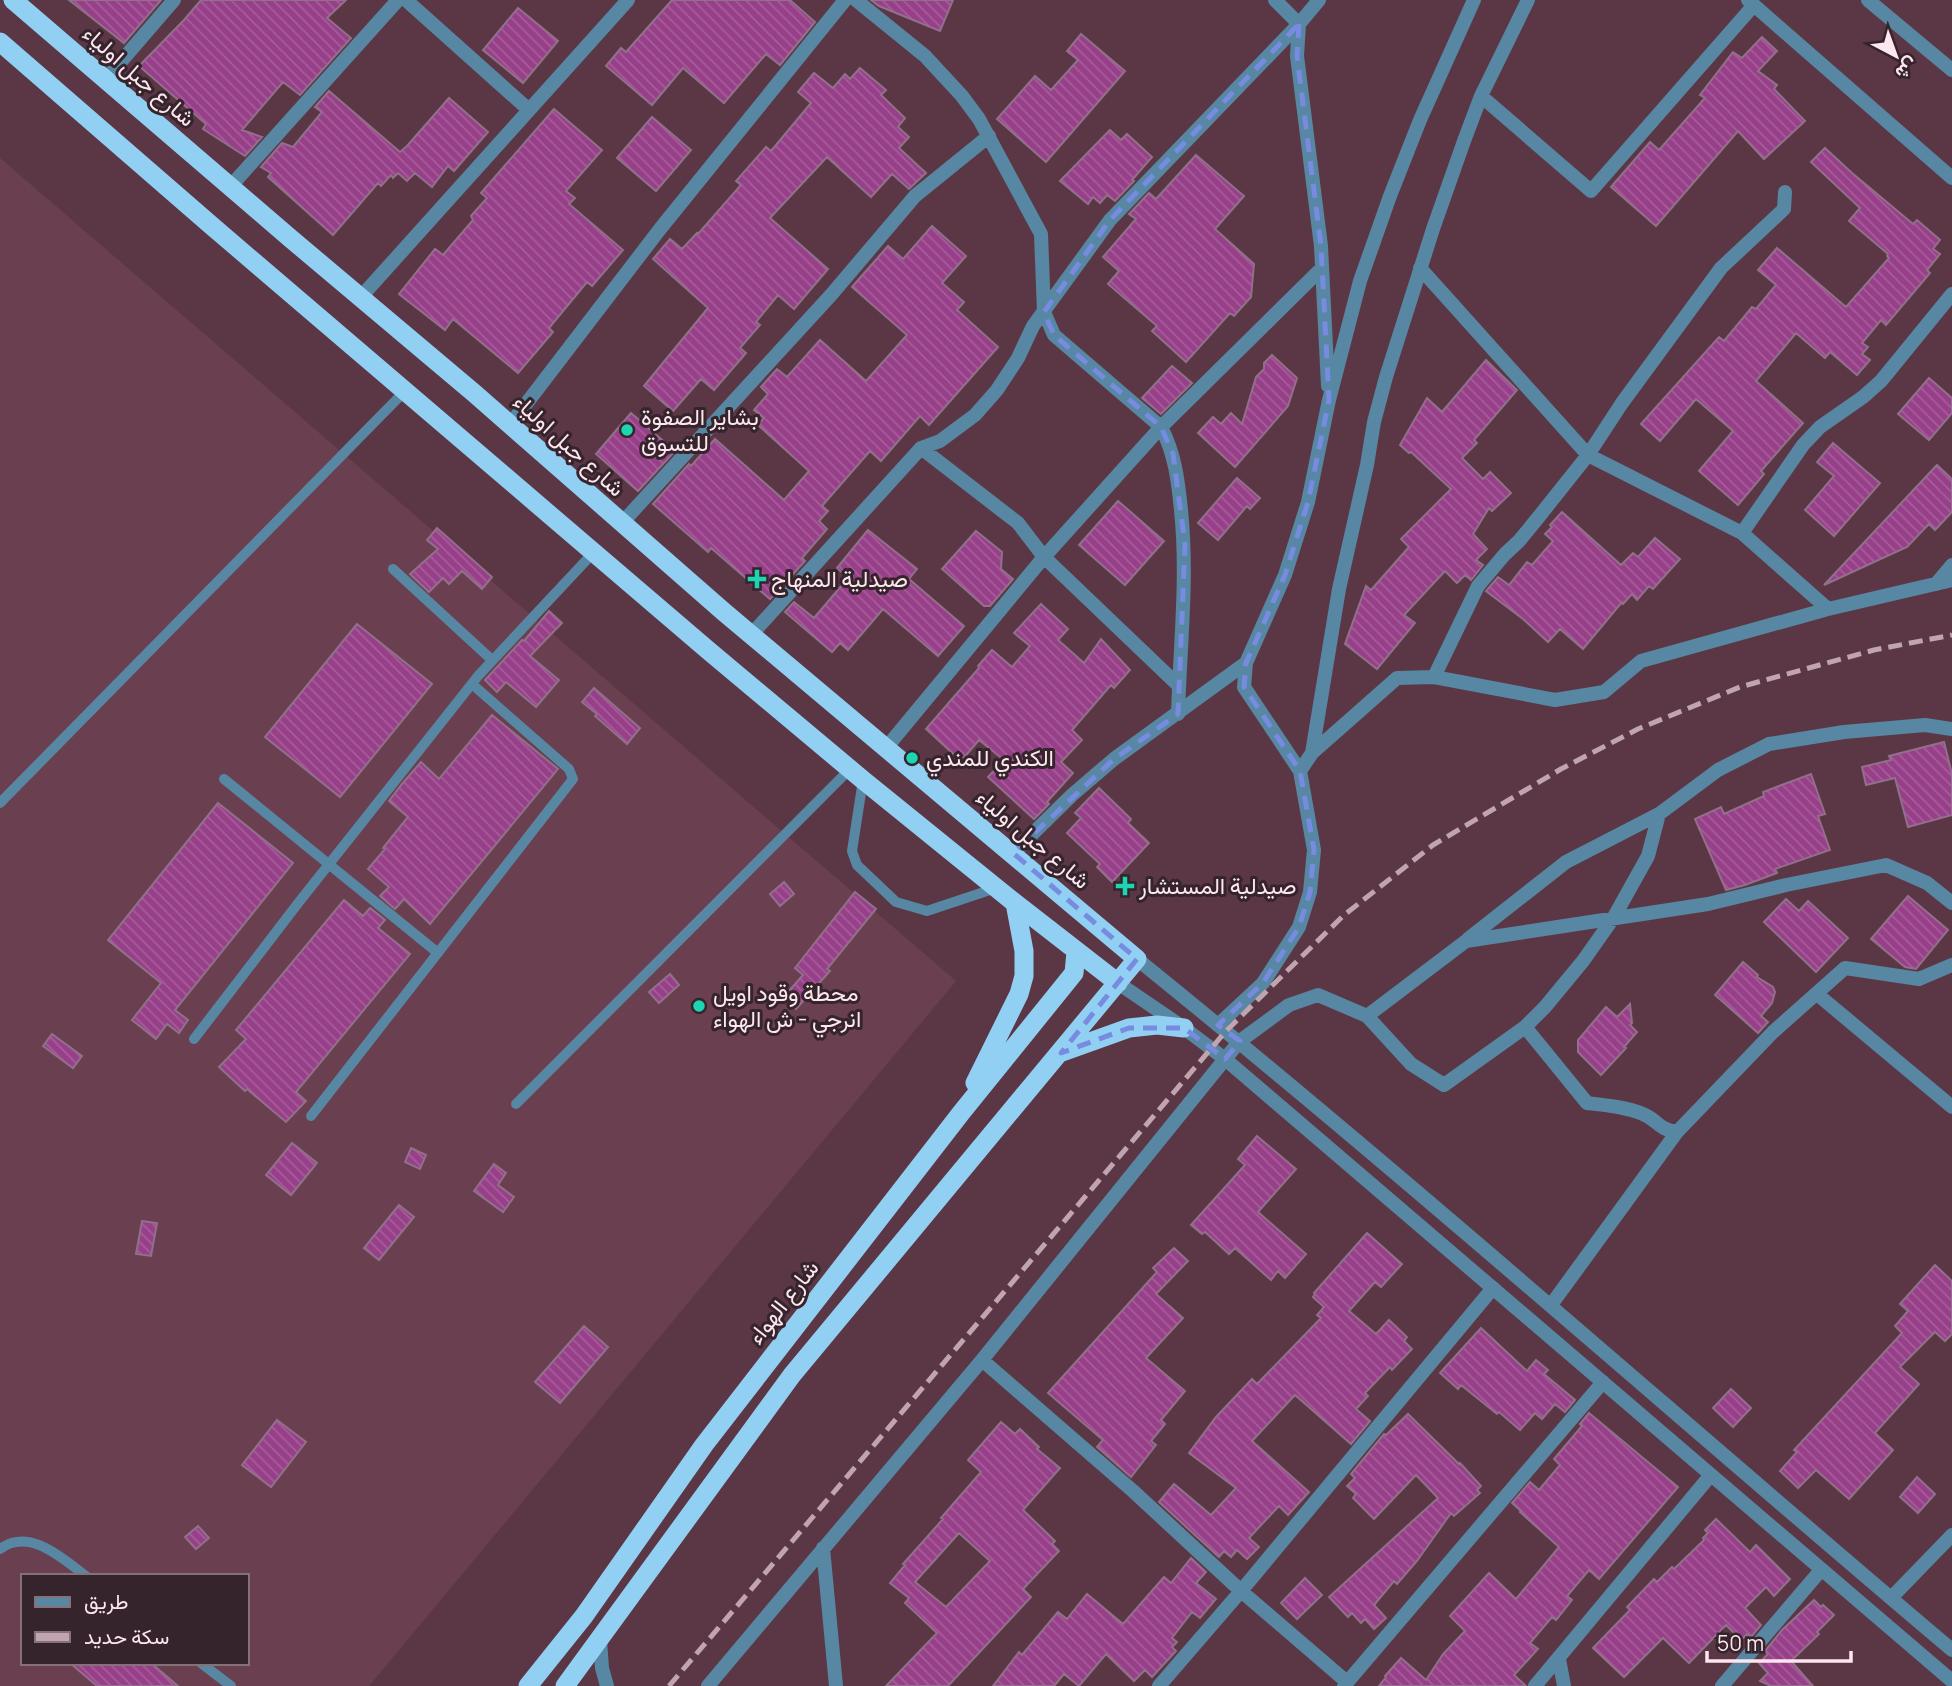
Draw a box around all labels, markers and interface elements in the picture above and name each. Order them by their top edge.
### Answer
street label: شارع جبل اولياء [76,17,203,134]
north arrow [1861,21,1931,91]
text: ش [1890,52,1924,86]
street label: شارع جبل اولياء [506,385,632,504]
place label: بشاير الصفوة للتسوق [641,400,759,458]
marker: بشاير الصفوة للتسوق [619,422,635,438]
place label: صيدلية المنهاج [771,562,908,595]
marker: صيدلية المنهاج [749,571,765,587]
place label: الكندي للمندي [926,741,1054,777]
marker: الكندي للمندي [904,750,920,766]
street label: شارع جبل اولياء [969,781,1098,896]
place label: صيدلية المستشار [1138,869,1296,901]
marker: صيدلية المستشار [1117,878,1133,894]
place label: محطة وقود اويل انرجي - ش الهواء [713,976,861,1038]
marker: محطة وقود اويل انرجي - ش الهواء [691,998,707,1014]
street label: شارع الهواء [739,1252,826,1351]
legend [21,1574,248,1665]
text: طريق [84,1587,129,1615]
scale bar [1707,1620,1850,1664]
text: سكة حديد [84,1622,169,1650]
text: 50 m [1717,1629,1764,1657]

